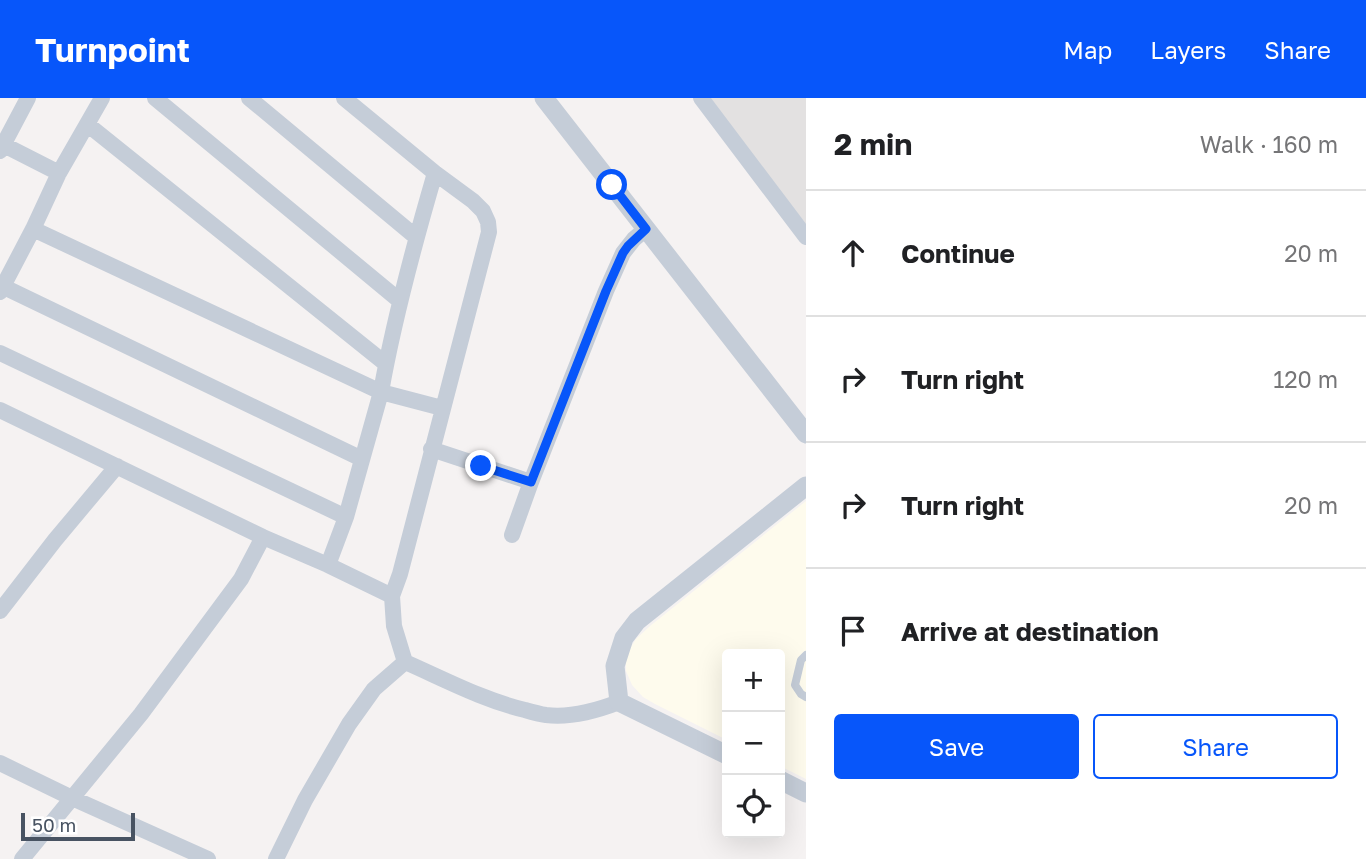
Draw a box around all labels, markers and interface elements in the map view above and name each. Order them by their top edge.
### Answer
text: Turnpoint [35,30,190,69]
text: Map [1063,35,1112,64]
text: Layers [1150,35,1226,64]
text: Share [1264,35,1331,64]
text: 2 min [834,126,912,162]
text: Walk · 160 m [1200,130,1338,158]
route start [596,169,627,200]
icon: ahead [834,234,872,272]
text: Continue [901,238,1015,269]
text: 20 m [1284,239,1338,267]
icon: right [834,360,872,398]
text: Turn right [901,364,1024,395]
text: 120 m [1273,365,1338,393]
route end [465,450,496,481]
icon: right [834,486,872,524]
text: Turn right [901,490,1024,521]
text: 20 m [1284,491,1338,519]
icon: arrive [834,612,872,650]
text: Arrive at destination [901,616,1159,647]
map controls [722,649,785,838]
button: + [722,649,785,712]
button: − [722,712,785,775]
button: Save [834,714,1079,779]
button: Share [1093,714,1338,779]
button: locate [722,775,785,838]
scale bar [21,810,135,842]
text: 50 m [32,813,76,836]

